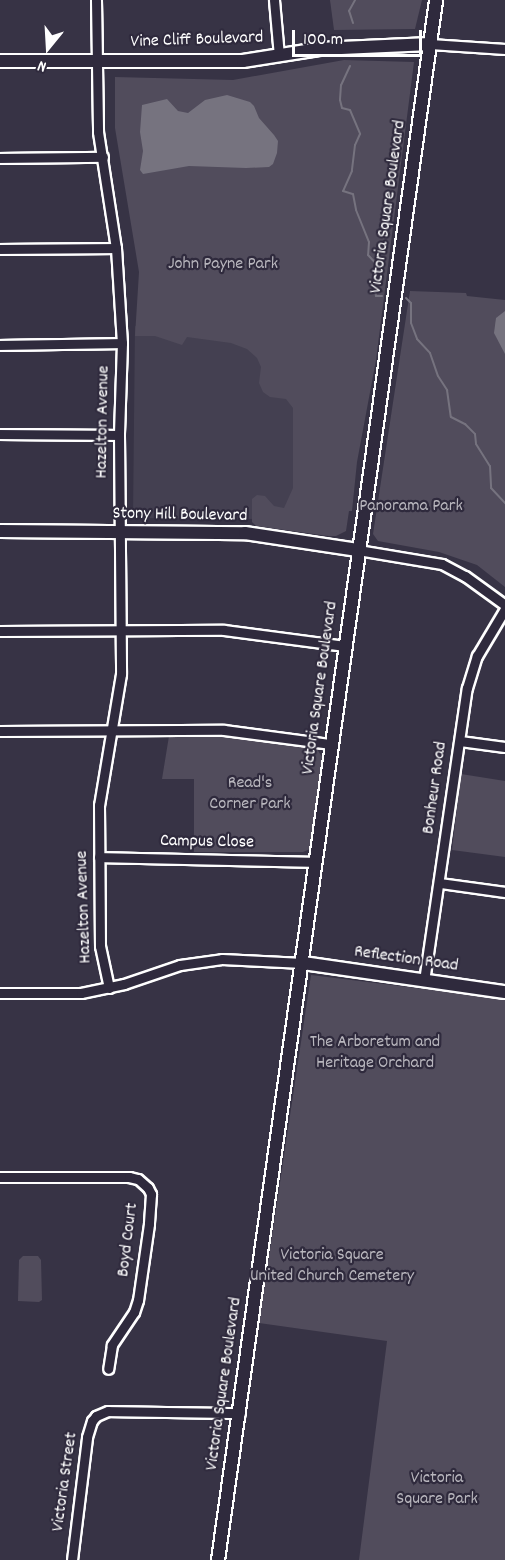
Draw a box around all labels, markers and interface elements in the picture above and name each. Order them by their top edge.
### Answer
north arrow [18,18,78,78]
scale bar [295,18,426,56]
street label: Vine Cliff Boulevard [130,28,264,54]
text: 100 m [303,28,343,53]
text: N [35,53,50,78]
street label: Victoria Square Boulevard [366,119,412,295]
park label: John Payne Park [168,254,278,276]
street label: Hazelton Avenue [92,365,116,479]
park label: Panorama Park [359,496,463,518]
street label: Stony Hill Boulevard [112,504,248,528]
street label: Victoria Square Boulevard [298,600,344,776]
street label: Bonheur Road [419,740,453,836]
park label: Read's Corner Park [209,774,291,816]
street label: Campus Close [160,831,254,855]
street label: Hazelton Avenue [72,850,98,964]
street label: Reflection Road [353,942,459,978]
park label: The Arboretum and Heritage Orchard [310,1033,440,1076]
street label: Boyd Court [114,1202,144,1278]
park label: Victoria Square United Church Cemetery [250,1246,414,1288]
street label: Victoria Square Boulevard [202,1296,248,1472]
street label: Victoria Street [48,1431,84,1533]
park label: Victoria Square Park [396,1469,478,1512]

